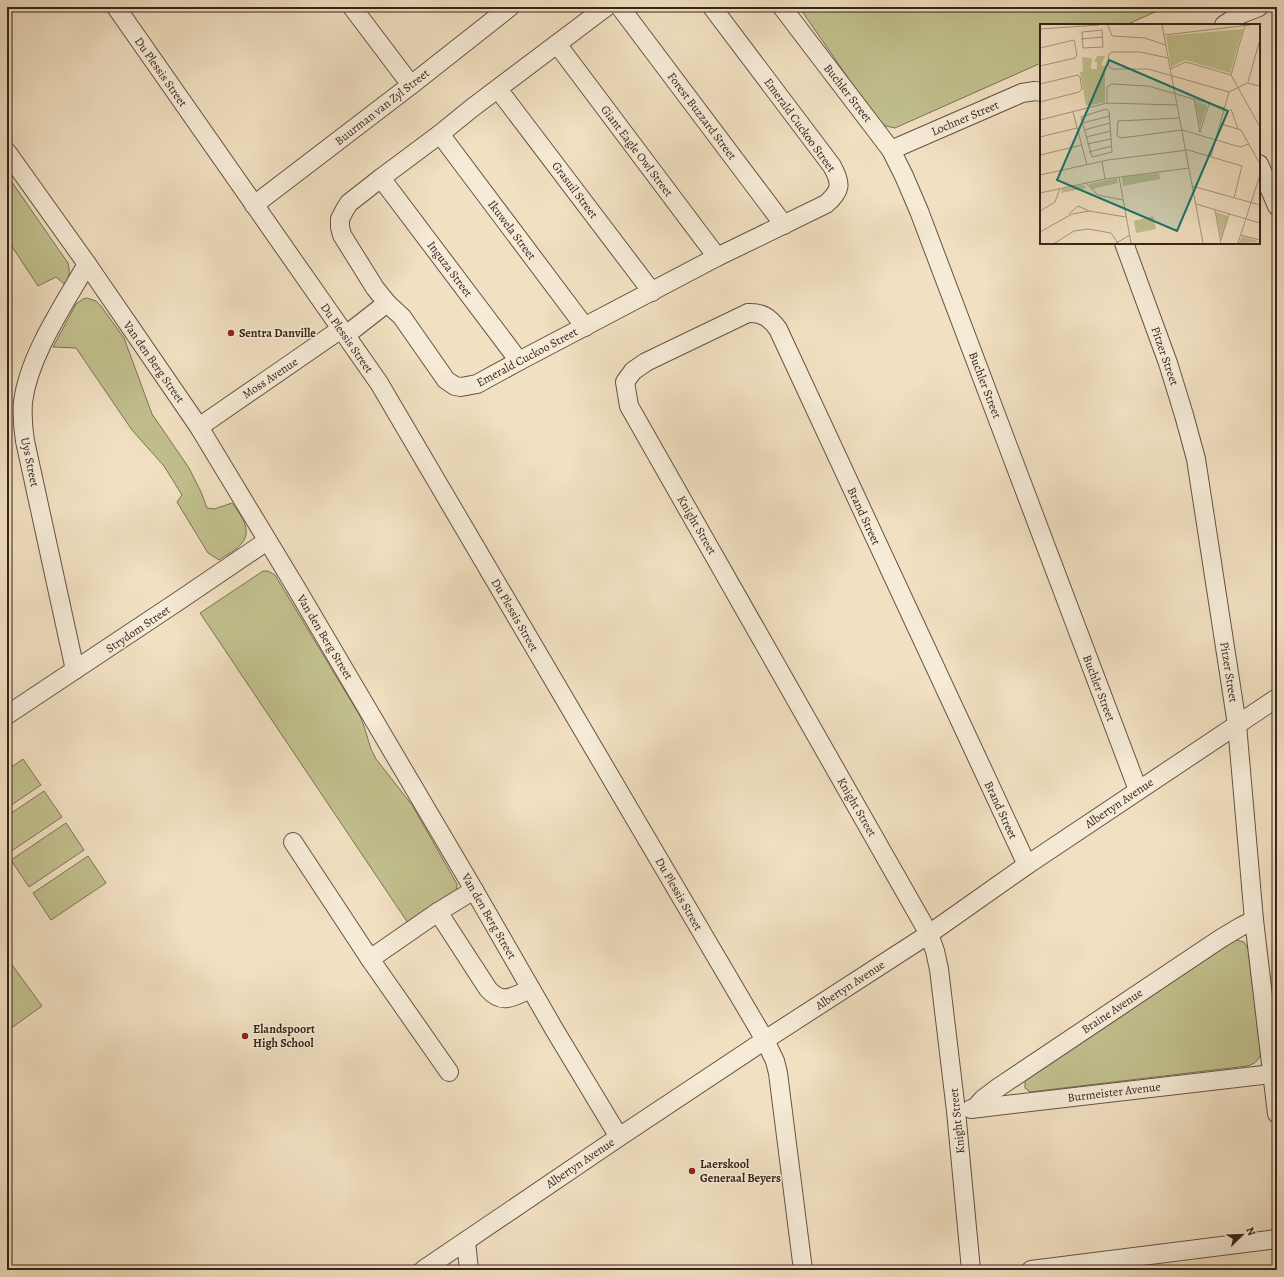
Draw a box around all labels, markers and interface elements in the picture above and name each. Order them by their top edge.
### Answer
inset map [1040,24,1260,244]
street label: Du Plessis Street [131,34,191,110]
street label: Buchler Street [820,61,876,126]
street label: Buurman van Zyl Street [331,65,433,149]
street label: Forest Buzzard Street [664,69,740,163]
street label: Emerald Cuckoo Street [760,75,840,175]
street label: Lochner Street [929,97,1001,139]
street label: Giant Eagle Owl Street [597,102,677,200]
street label: Grasuil Street [548,158,602,222]
street label: Ikuwela Street [484,197,540,263]
street label: Inguza Street [424,238,476,300]
street label: Du Plessis Street [317,300,377,376]
street label: Van den Berg Street [119,317,188,406]
street label: Emerald Cuckoo Street [474,323,580,390]
street label: Pitzer Street [1147,324,1183,388]
place label: Sentra Danville [239,325,316,341]
marker: Sentra Danville [226,328,236,338]
street label: Buchler Street [965,349,1005,421]
street label: Moss Avenue [239,354,301,402]
street label: Uys Street [17,436,43,488]
street label: Brand Street [844,485,884,548]
street label: Knight Street [674,493,720,558]
street label: Du Plessis Street [488,576,542,655]
street label: Van den Berg Street [293,591,357,683]
street label: Strydom Street [103,602,173,656]
street label: Pitzer Street [1216,641,1242,704]
street label: Buchler Street [1079,652,1119,724]
street label: Albertyn Avenue [1081,774,1157,832]
street label: Knight Street [834,775,880,840]
street label: Brand Street [981,779,1021,842]
street label: Du Plessis Street [652,855,706,934]
street label: Van den Berg Street [457,869,520,962]
street label: Albertyn Avenue [811,957,888,1014]
street label: Braine Avenue [1078,985,1146,1037]
place label: Elandspoort High School [253,1021,315,1051]
marker: Elandspoort High School [240,1031,250,1041]
street label: Burmeister Avenue [1066,1078,1162,1106]
street label: Knight Street [946,1087,968,1155]
street label: Albertyn Avenue [542,1134,618,1192]
place label: Laerskool Generaal Beyers [700,1156,781,1186]
marker: Laerskool Generaal Beyers [687,1166,697,1176]
north arrow [1222,1215,1262,1255]
text: N [1242,1225,1259,1238]

